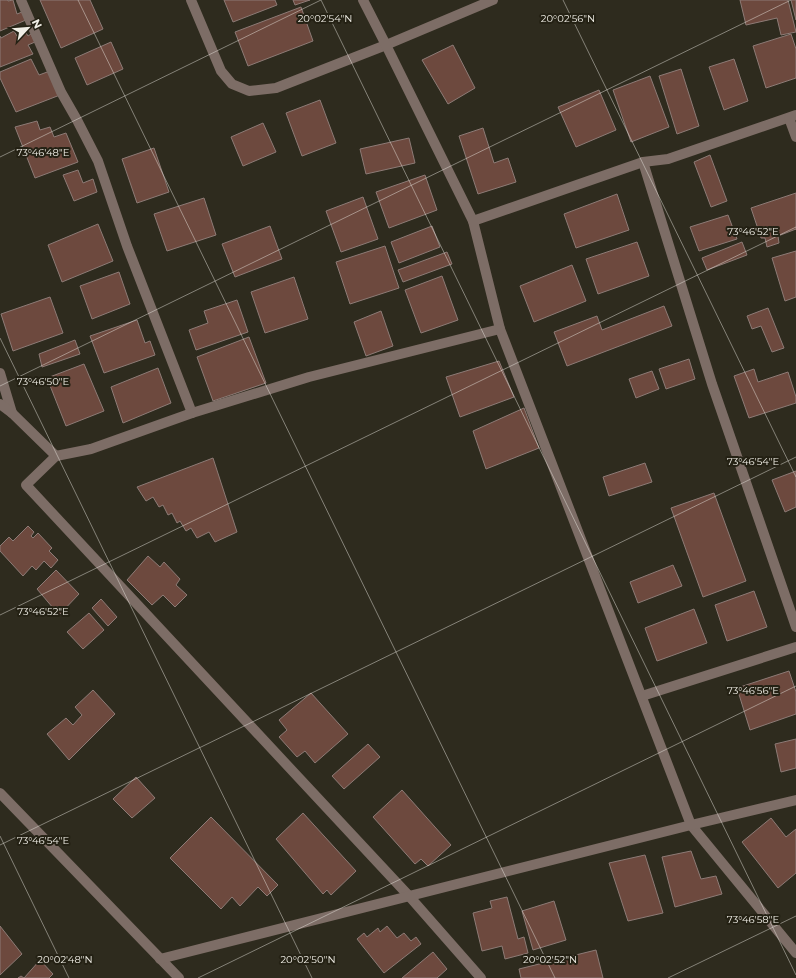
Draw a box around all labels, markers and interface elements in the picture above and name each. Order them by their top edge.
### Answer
north arrow [8,8,48,48]
text: 20°02'54"N [298,12,352,25]
text: 20°02'56"N [541,12,595,25]
text: N [29,17,45,31]
text: 73°46'48"E [17,146,70,159]
text: 73°46'52"E [727,225,779,238]
text: 73°46'50"E [17,375,70,388]
text: 73°46'54"E [727,455,779,468]
text: 73°46'52"E [17,605,69,618]
text: 73°46'56"E [727,684,779,697]
text: 73°46'54"E [17,834,69,847]
text: 73°46'58"E [727,913,779,926]
text: 20°02'48"N [37,953,93,966]
text: 20°02'50"N [280,953,336,966]
text: 20°02'52"N [523,953,577,966]

